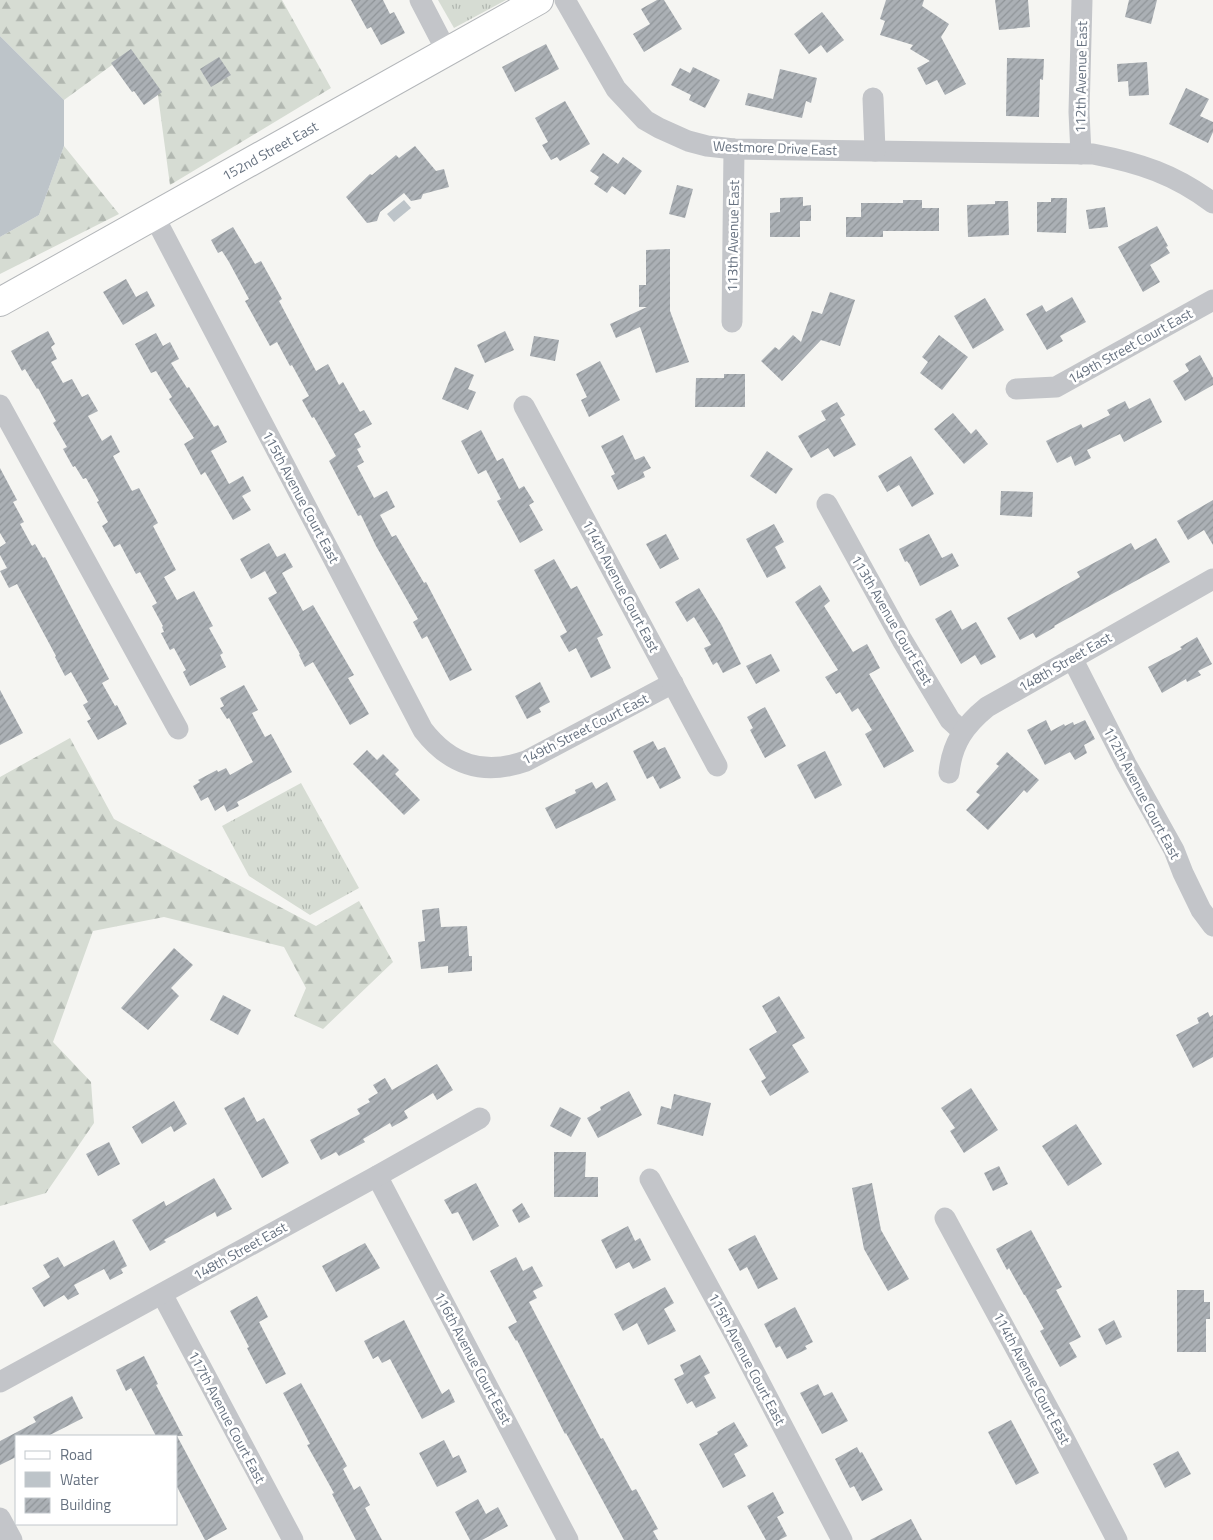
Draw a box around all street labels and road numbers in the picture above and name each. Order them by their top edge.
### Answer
street label: 112th Avenue East [1069,21,1092,133]
street label: 152nd Street East [218,115,322,186]
street label: Westmore Drive East [712,135,838,160]
street label: 113th Avenue East [721,180,744,292]
street label: 149th Street Court East [1064,303,1196,389]
street label: 115th Avenue Court East [258,427,345,567]
street label: 114th Avenue Court East [578,516,665,656]
street label: 113th Avenue Court East [847,551,938,689]
street label: 148th Street East [1014,626,1115,697]
street label: 149th Street Court East [518,687,652,770]
street label: 112th Avenue Court East [1099,723,1186,863]
street label: 148th Street East [189,1216,291,1285]
street label: 116th Avenue Court East [430,1288,517,1428]
street label: 115th Avenue Court East [704,1289,791,1429]
street label: 114th Avenue Court East [989,1308,1076,1448]
street label: 117th Avenue Court East [184,1347,271,1487]

